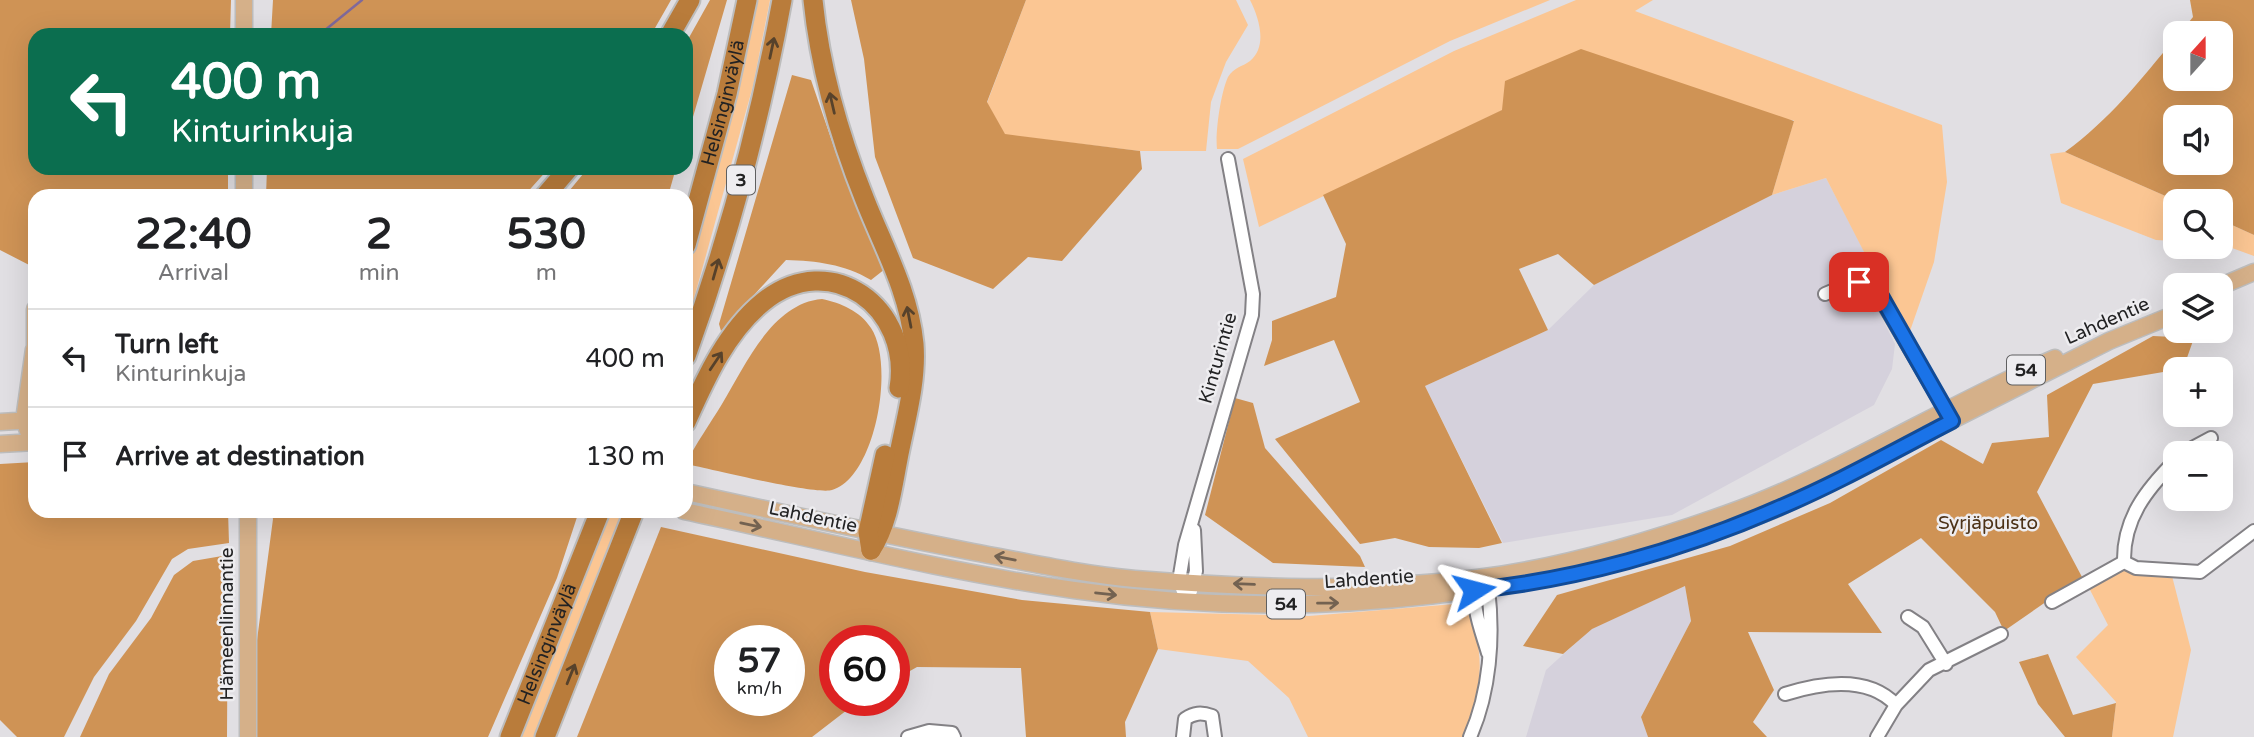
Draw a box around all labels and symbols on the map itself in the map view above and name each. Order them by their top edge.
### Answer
north arrow [2163,21,2233,91]
one-way arrow [766,37,779,60]
street label: Helsinginväylä [697,38,749,168]
one-way arrow [825,93,838,115]
road number: 3 [727,166,755,195]
pin [1829,252,1889,312]
one-way arrow [710,258,723,280]
street label: Lahdentie [2061,293,2153,349]
one-way arrow [902,306,916,329]
street label: Kinturintie [1195,310,1241,406]
one-way arrow [710,352,724,372]
road number: 54 [2007,356,2045,384]
street label: Lahdentie [767,497,859,537]
park label: Syrjäpuisto [1938,512,2038,534]
one-way arrow [739,518,762,532]
street label: Hämeenlinnantie [216,548,238,700]
one-way arrow [994,550,1017,564]
position arrow [1437,553,1511,627]
street label: Lahdentie [1323,565,1415,593]
one-way arrow [1233,578,1256,591]
street label: Helsinginväylä [513,580,581,708]
one-way arrow [1094,588,1117,601]
road number: 54 [1267,590,1305,618]
one-way arrow [1317,596,1340,609]
speed limit sign: 60 [819,625,910,716]
one-way arrow [565,663,578,685]

